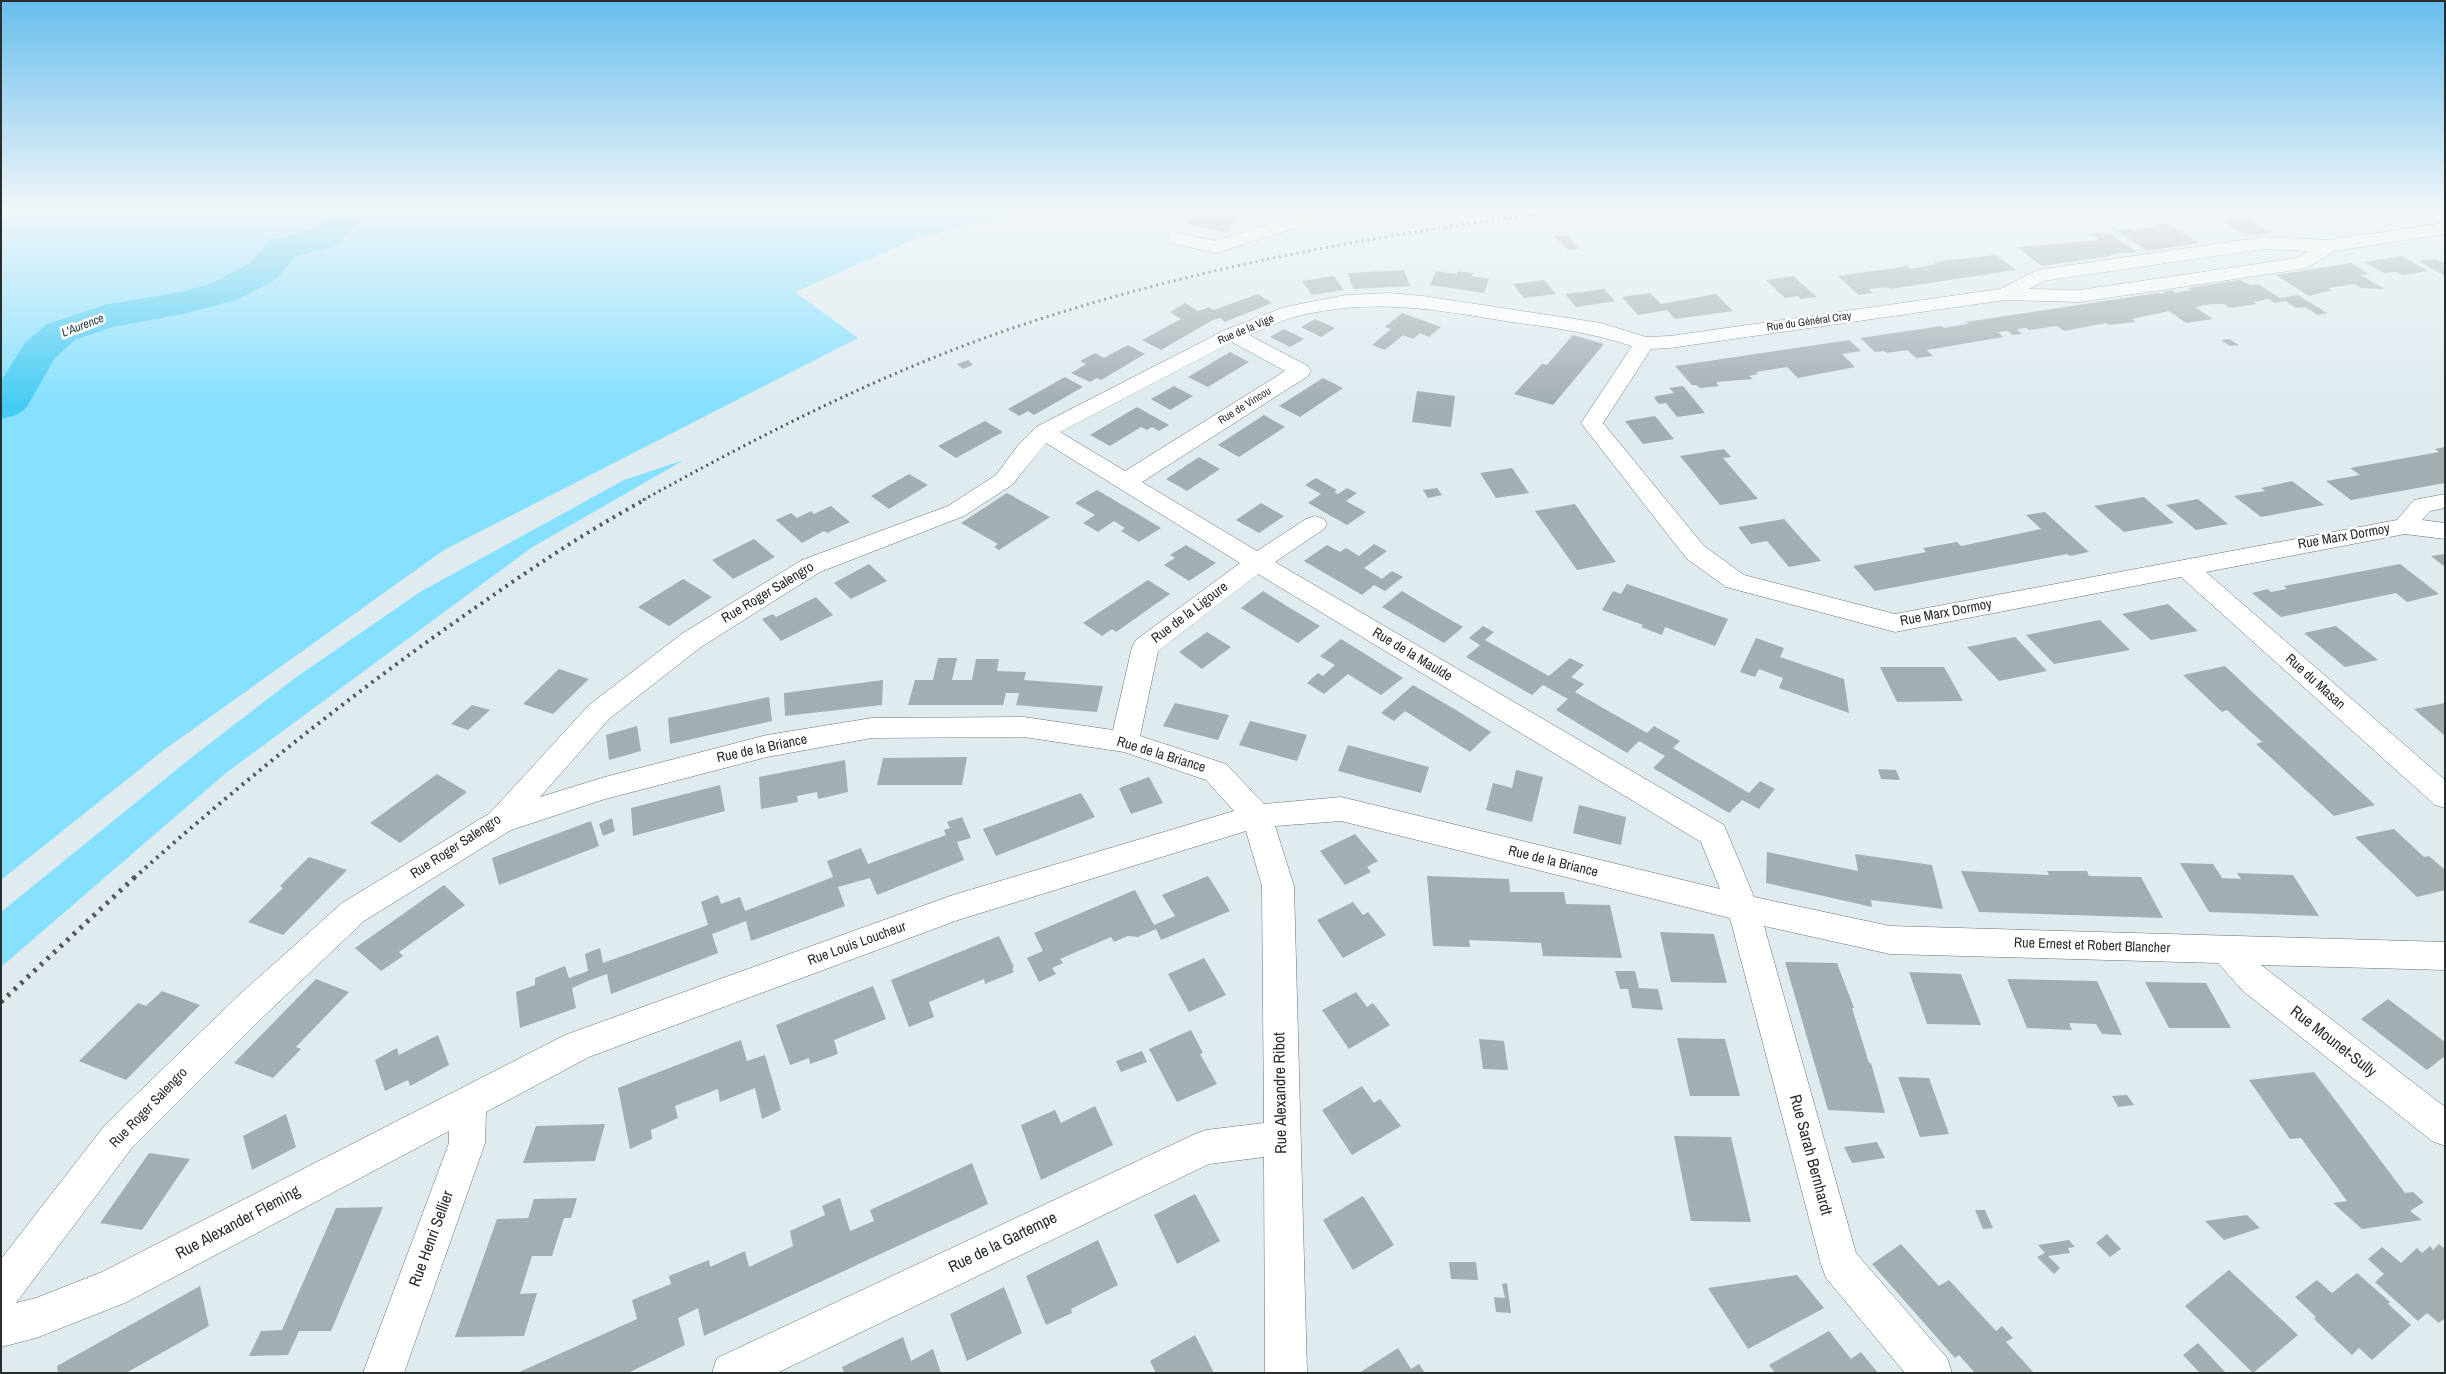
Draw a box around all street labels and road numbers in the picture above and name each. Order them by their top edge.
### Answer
street label: Rue du Général Cray [1766,310,1852,334]
street label: Rue de la Vige [1216,312,1276,348]
street label: Rue de Vincou [1216,385,1274,427]
street label: Rue Marx Dormoy [2297,521,2391,553]
street label: Rue Roger Salengro [719,559,817,627]
street label: Rue de la Ligoure [1149,579,1231,647]
street label: Rue Marx Dormoy [1899,596,1993,630]
street label: Rue de la Maulde [1369,625,1455,685]
street label: Rue du Masan [2282,651,2348,713]
street label: Rue de la Briance [715,731,809,767]
street label: Rue de la Briance [1115,734,1207,776]
street label: Rue Roger Salengro [408,811,504,883]
street label: Rue de la Briance [1506,843,1600,881]
street label: Rue Louis Loucheur [806,918,908,970]
street label: Rue Ernest et Robert Blancher [2014,935,2170,957]
street label: Rue Mounet-Sully [2286,1002,2380,1082]
street label: Rue Alexandre Ribot [1270,1032,1292,1154]
street label: Rue Roger Salengro [107,1065,191,1151]
street label: Rue Sarah Bernhardt [1785,1093,1835,1217]
street label: Rue Alexander Fleming [173,1182,303,1264]
street label: Rue Henri Sellier [406,1188,458,1290]
street label: Rue de la Gartempe [946,1208,1060,1278]

